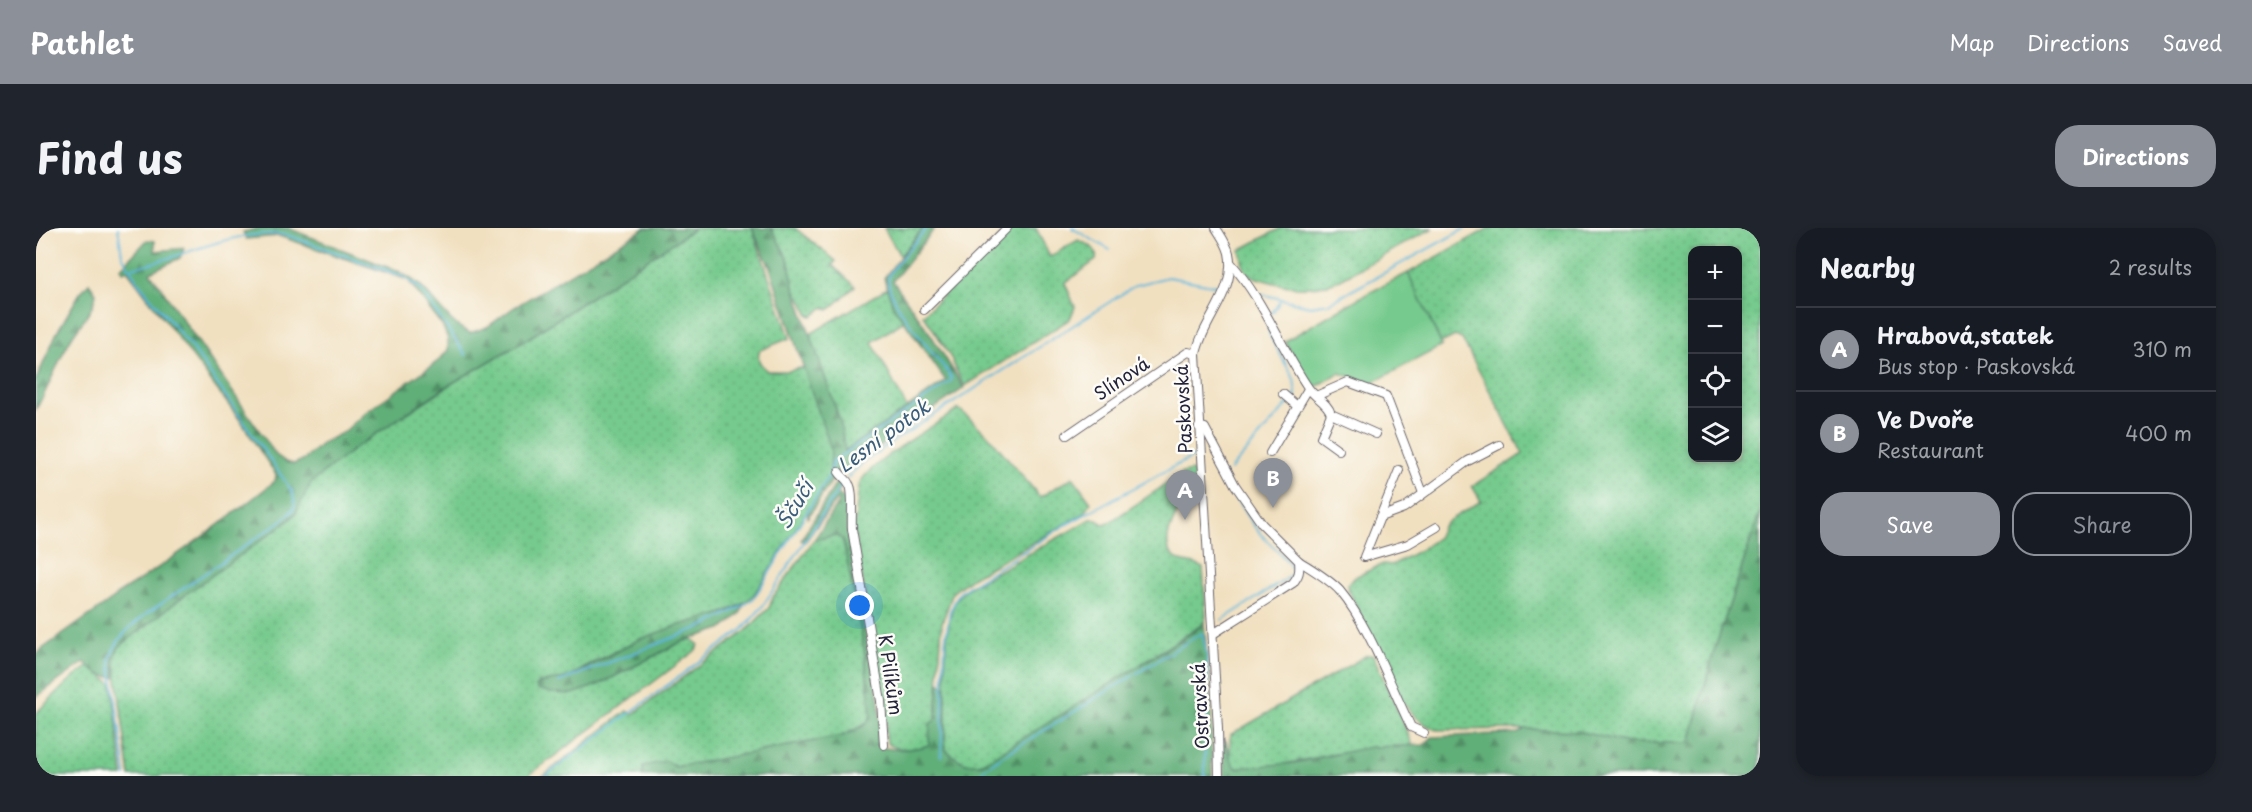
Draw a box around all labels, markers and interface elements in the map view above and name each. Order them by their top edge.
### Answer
text: Pathlet [30,21,134,64]
text: Map [1949,26,1994,58]
text: Directions [2027,26,2129,58]
text: Saved [2162,26,2222,58]
text: Find us [36,125,183,188]
button: Directions [2055,125,2216,187]
map controls [1688,246,1742,462]
button: + [1688,246,1742,300]
text: Nearby [1820,248,1915,287]
text: 2 results [2109,252,2192,282]
button: − [1688,300,1742,354]
text: Hrabová,statek [1877,318,2054,351]
text: A [1832,334,1847,364]
text: 310 m [2132,334,2192,364]
street label: Slínová [1088,349,1154,406]
text: Bus stop · Paskovská [1877,351,2075,381]
button: locate [1688,354,1742,408]
street label: Paskovská [1167,363,1198,454]
water label: Lesní potok [831,391,937,479]
text: Ve Dvoře [1877,402,1974,435]
button: layers [1688,408,1742,462]
text: B [1833,418,1846,448]
text: 400 m [2125,418,2192,448]
text: Restaurant [1877,435,1984,465]
pin: B [1254,458,1292,508]
pin: A [1166,470,1204,520]
water label: Ščučí [768,471,822,534]
button: Save [1820,492,2000,556]
button: Share [2012,492,2192,556]
your location [845,591,874,620]
street label: K Pilíkům [872,633,910,717]
street label: Ostravská [1184,662,1215,750]

